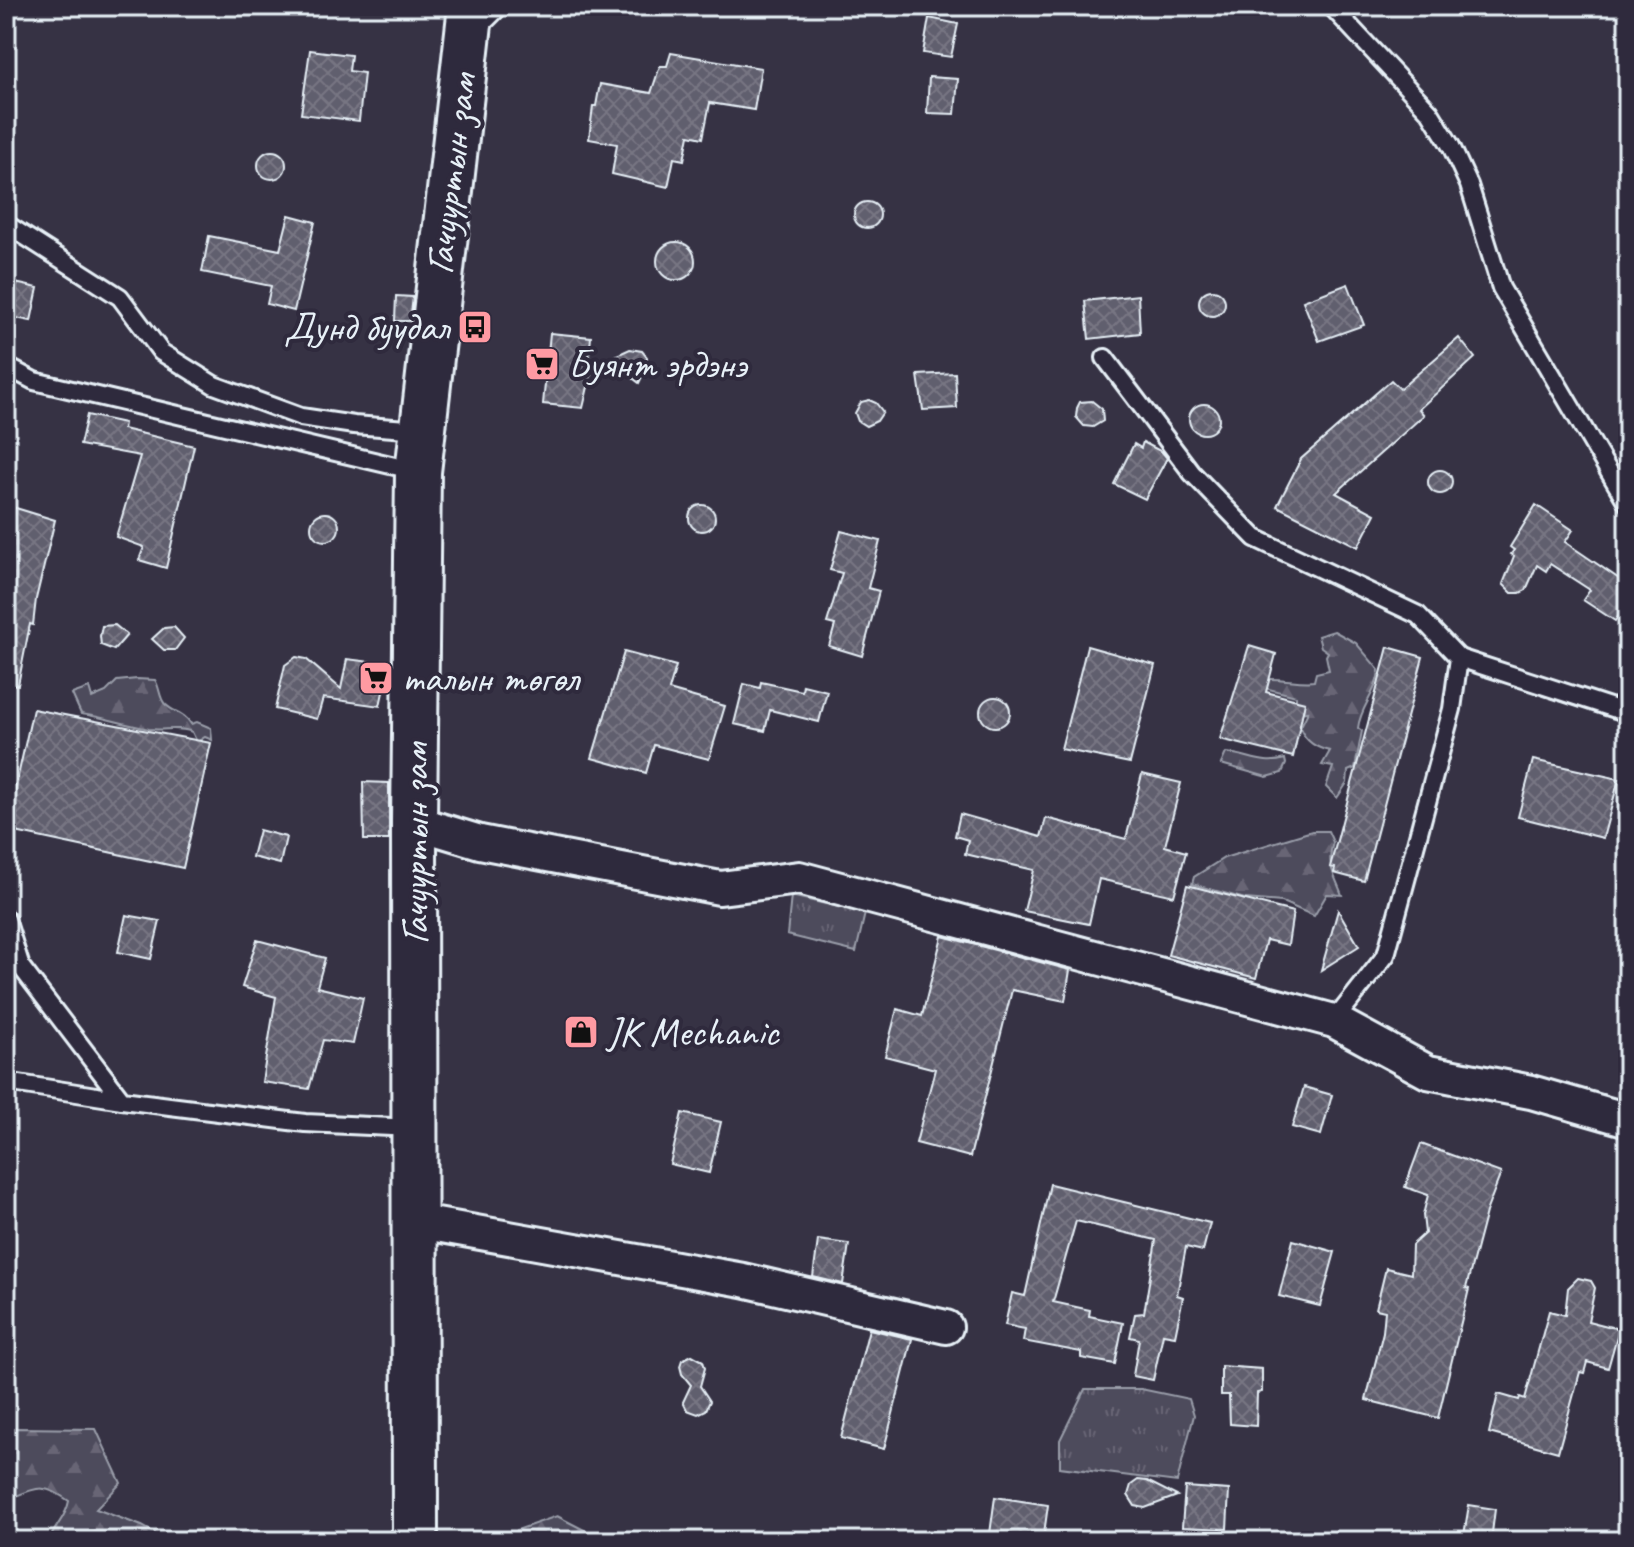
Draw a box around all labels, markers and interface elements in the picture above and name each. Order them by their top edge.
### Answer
street label: Гачууртын зам [414,68,488,277]
place label: Дунд буудал [284,302,452,352]
bus stop icon: Дунд буудал [456,308,494,346]
place label: Буянт эрдэнэ [568,339,749,389]
supermarket icon: Буянт эрдэнэ [523,345,561,383]
place label: талын төгөл [402,653,582,703]
supermarket icon: талын төгөл [357,659,395,697]
street label: Гачууртын зам [390,740,440,945]
place label: JK Mechanic [605,1007,780,1057]
shop icon: JK Mechanic [562,1013,600,1051]

